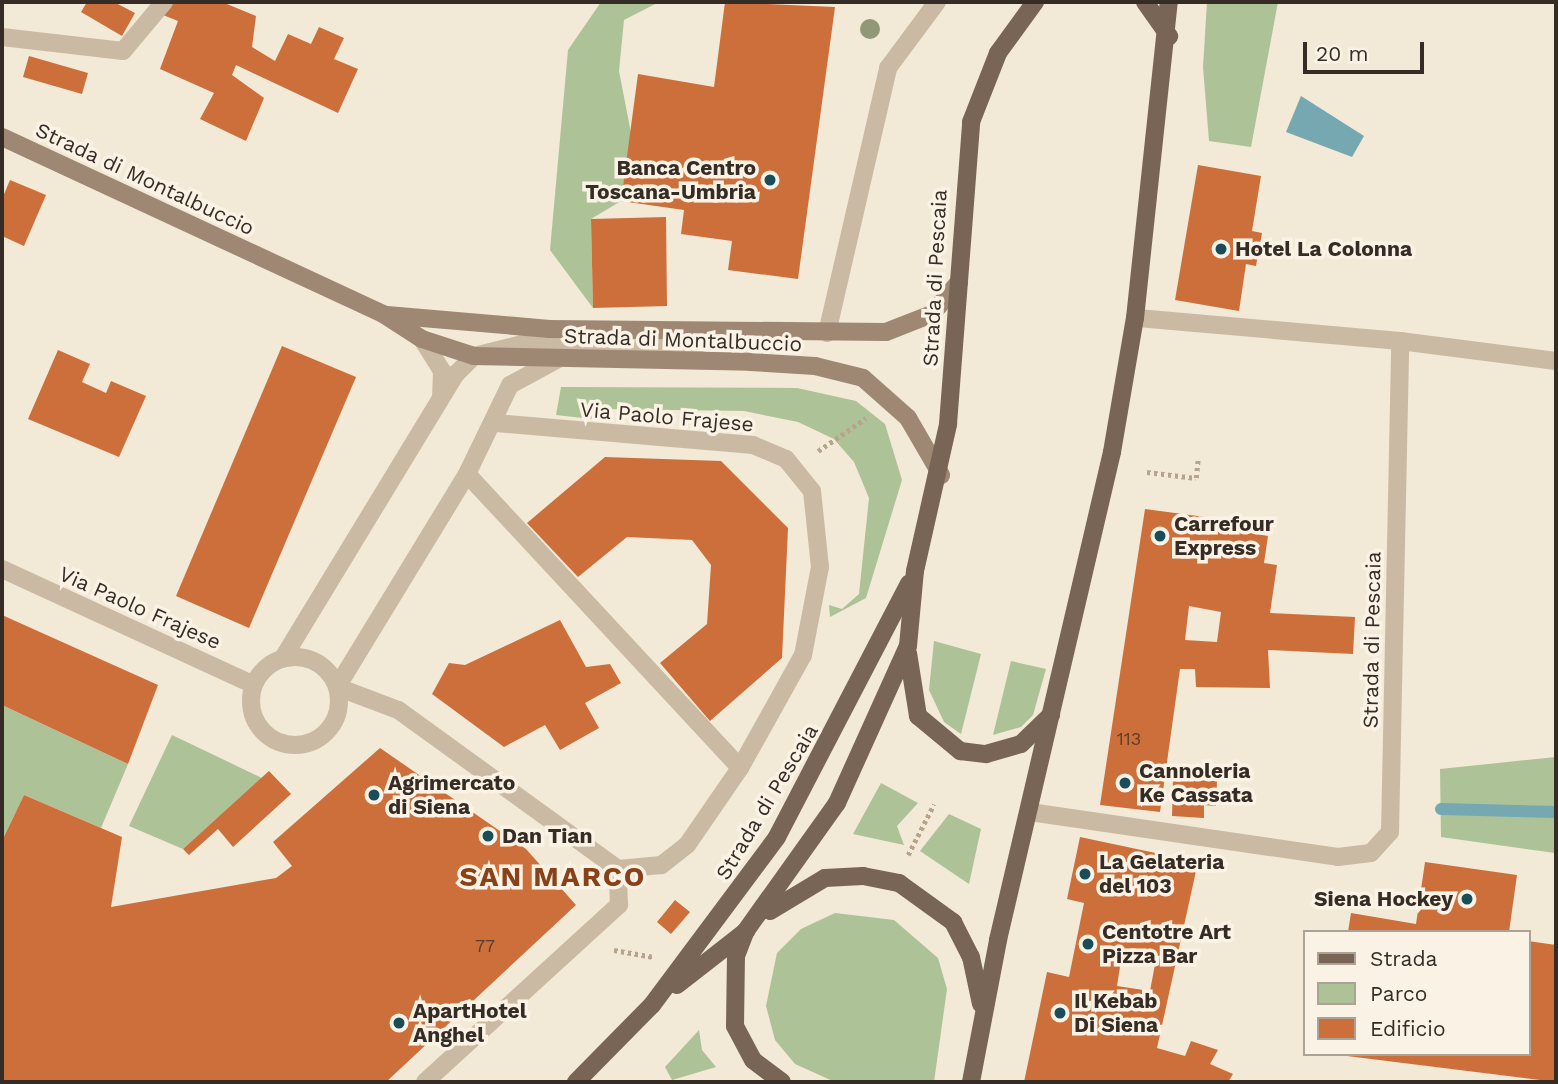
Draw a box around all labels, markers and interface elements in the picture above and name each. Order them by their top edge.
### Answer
scale bar [1306,28,1427,72]
text: 20 m [1316,41,1368,66]
street label: Strada di Montalbuccio [32,117,258,241]
place label: Banca Centro Toscana-Umbria [585,155,756,205]
marker: Banca Centro Toscana-Umbria [762,172,778,188]
street label: Strada di Pescaia [918,189,952,367]
place label: Hotel La Colonna [1235,236,1413,262]
marker: Hotel La Colonna [1213,241,1229,257]
street label: Strada di Montalbuccio [563,323,803,357]
street label: Via Paolo Frajese [579,397,755,437]
place label: Carrefour Express [1174,511,1274,561]
marker: Carrefour Express [1152,528,1168,544]
street label: Strada di Pescaia [1358,551,1386,729]
street label: Via Paolo Frajese [55,561,225,655]
street label: Strada di Pescaia [710,719,824,885]
house number: 113 [1117,728,1141,750]
place label: Cannoleria Ke Cassata [1139,758,1253,808]
place label: Agrimercato di Siena [388,770,515,820]
marker: Cannoleria Ke Cassata [1117,775,1133,791]
marker: Agrimercato di Siena [366,787,382,803]
place label: Dan Tian [502,823,593,849]
marker: Dan Tian [480,828,496,844]
place label: La Gelateria del 103 [1099,849,1225,899]
district label: SAN MARCO [461,860,645,894]
marker: La Gelateria del 103 [1077,866,1093,882]
place label: Siena Hockey [1314,886,1453,912]
marker: Siena Hockey [1459,891,1475,907]
place label: Centotre Art Pizza Bar [1102,919,1232,969]
legend [1302,930,1530,1056]
house number: 77 [475,935,495,957]
marker: Centotre Art Pizza Bar [1080,936,1096,952]
text: Strada [1370,946,1437,971]
text: Parco [1370,981,1427,1006]
place label: Il Kebab Di Siena [1074,988,1158,1038]
place label: ApartHotel Anghel [413,998,527,1048]
marker: Il Kebab Di Siena [1052,1005,1068,1021]
marker: ApartHotel Anghel [391,1015,407,1031]
text: Edificio [1370,1016,1446,1041]

